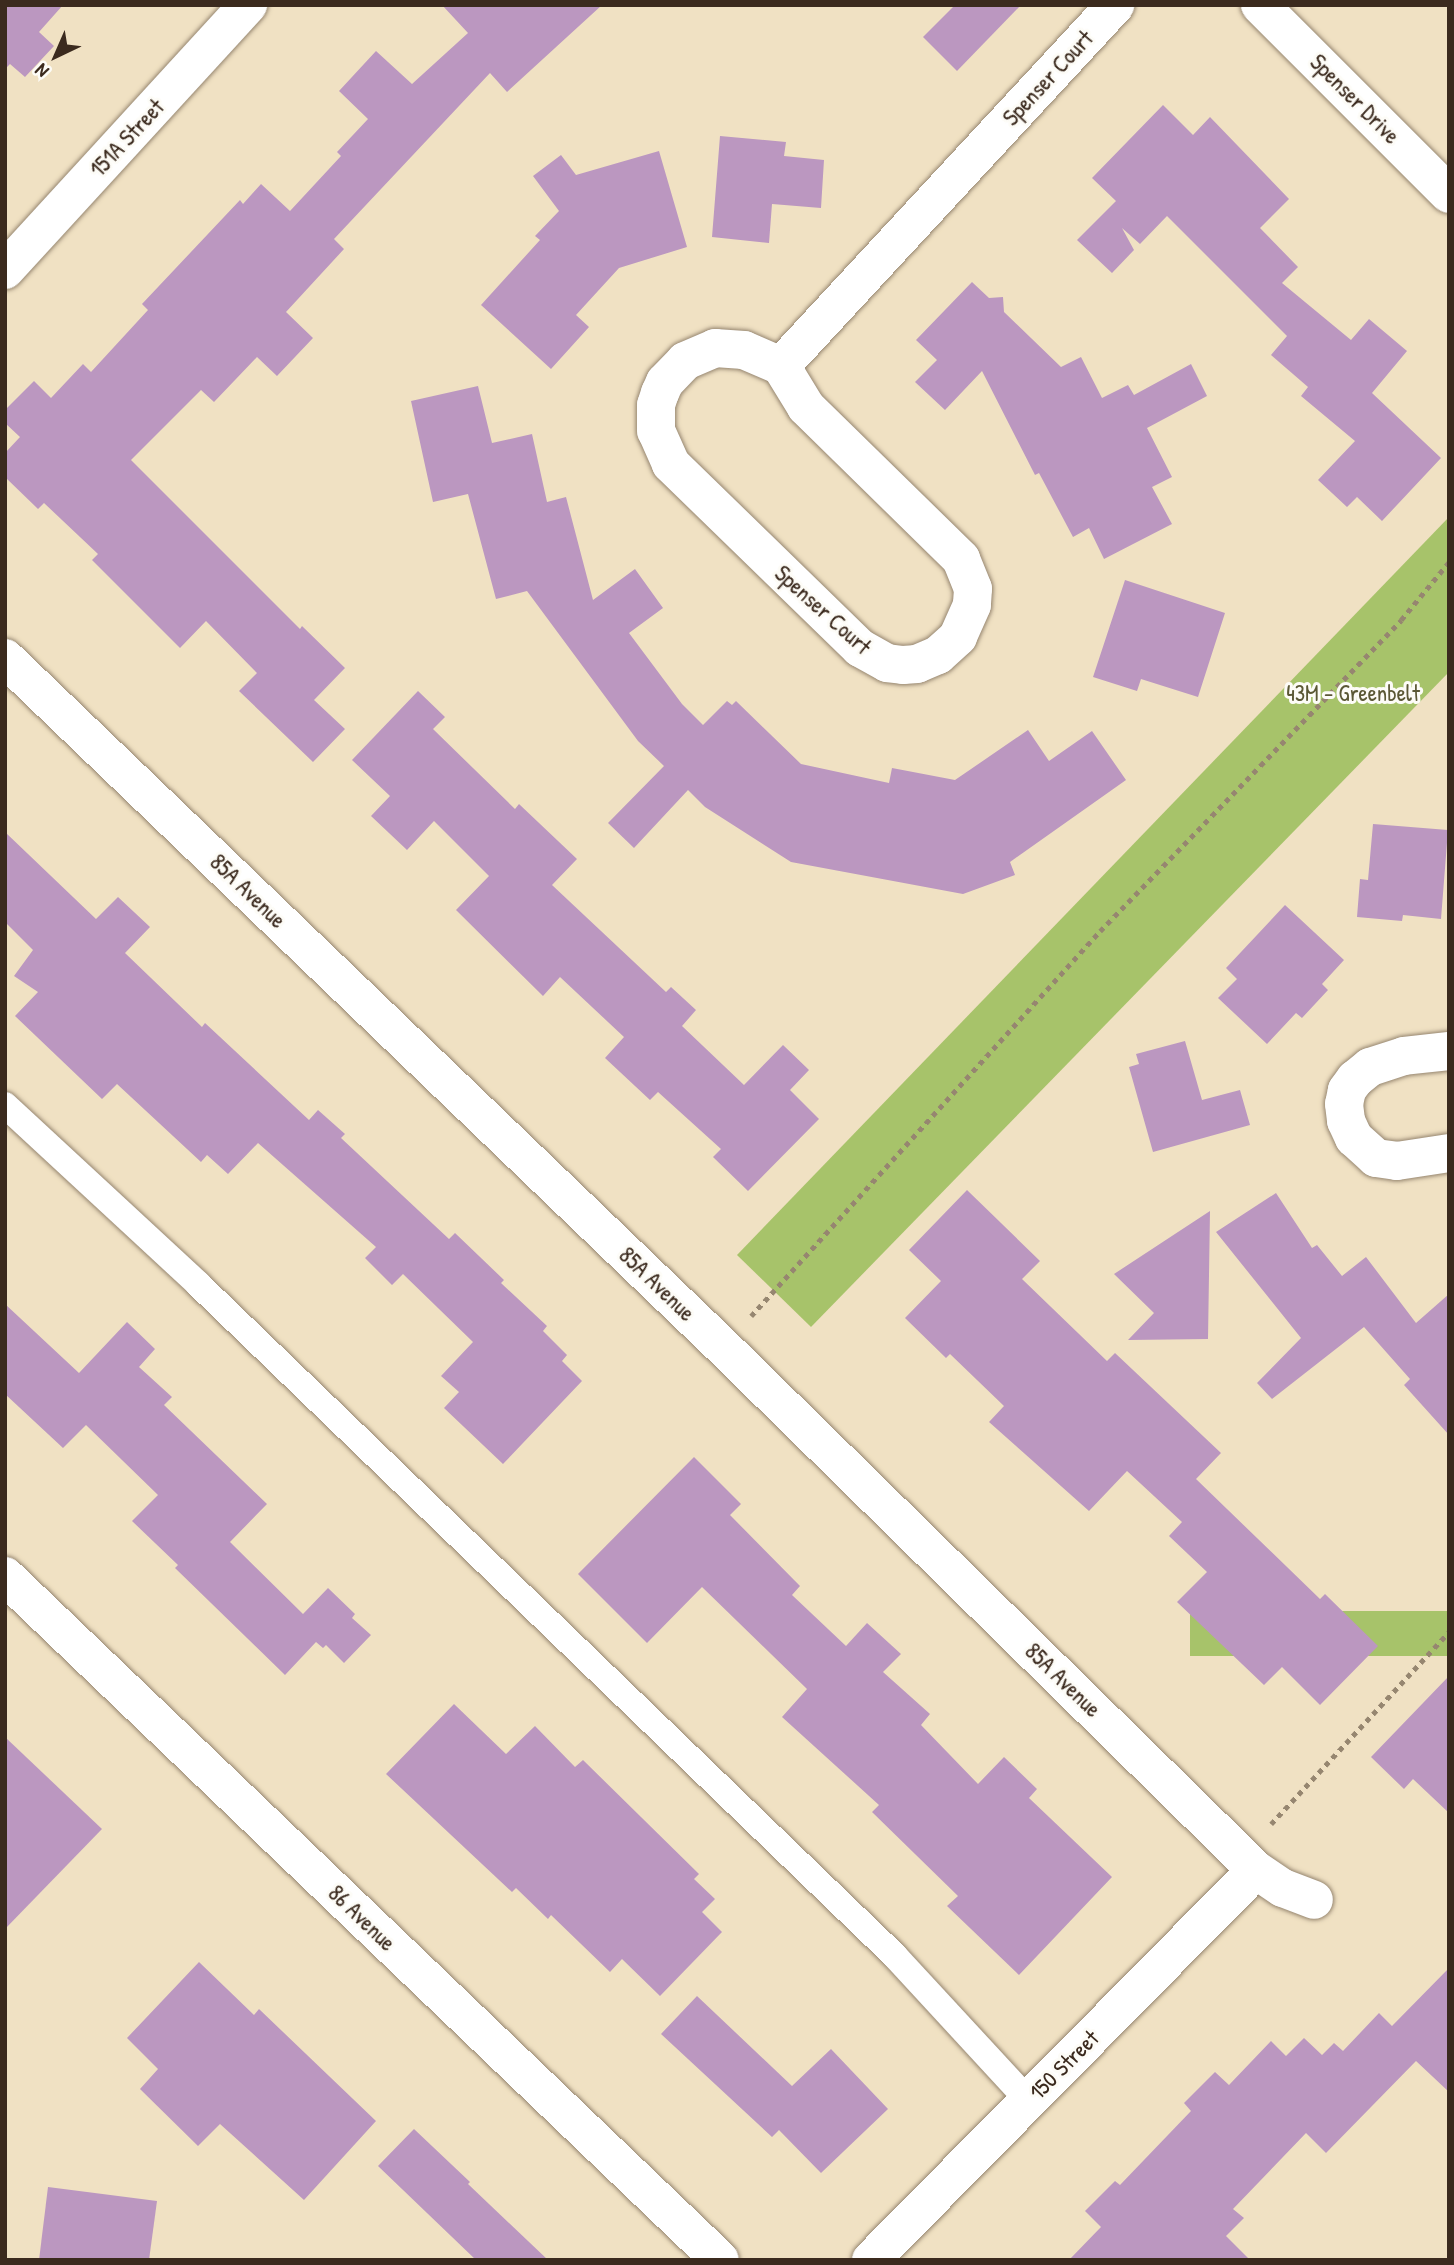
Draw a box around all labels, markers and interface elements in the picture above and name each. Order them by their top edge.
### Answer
north arrow [21,21,91,91]
street label: Spenser Court [997,25,1099,131]
street label: Spenser Drive [1304,48,1406,150]
text: N [29,58,54,84]
street label: 151A Street [84,93,170,183]
street label: Spenser Court [769,560,877,660]
park label: 43M - Greenbelt [1286,679,1420,707]
street label: 85A Avenue [204,848,292,934]
street label: 85A Avenue [613,1241,701,1327]
street label: 85A Avenue [1019,1637,1107,1723]
street label: 86 Avenue [323,1879,401,1957]
street label: 150 Street [1023,2024,1105,2106]

